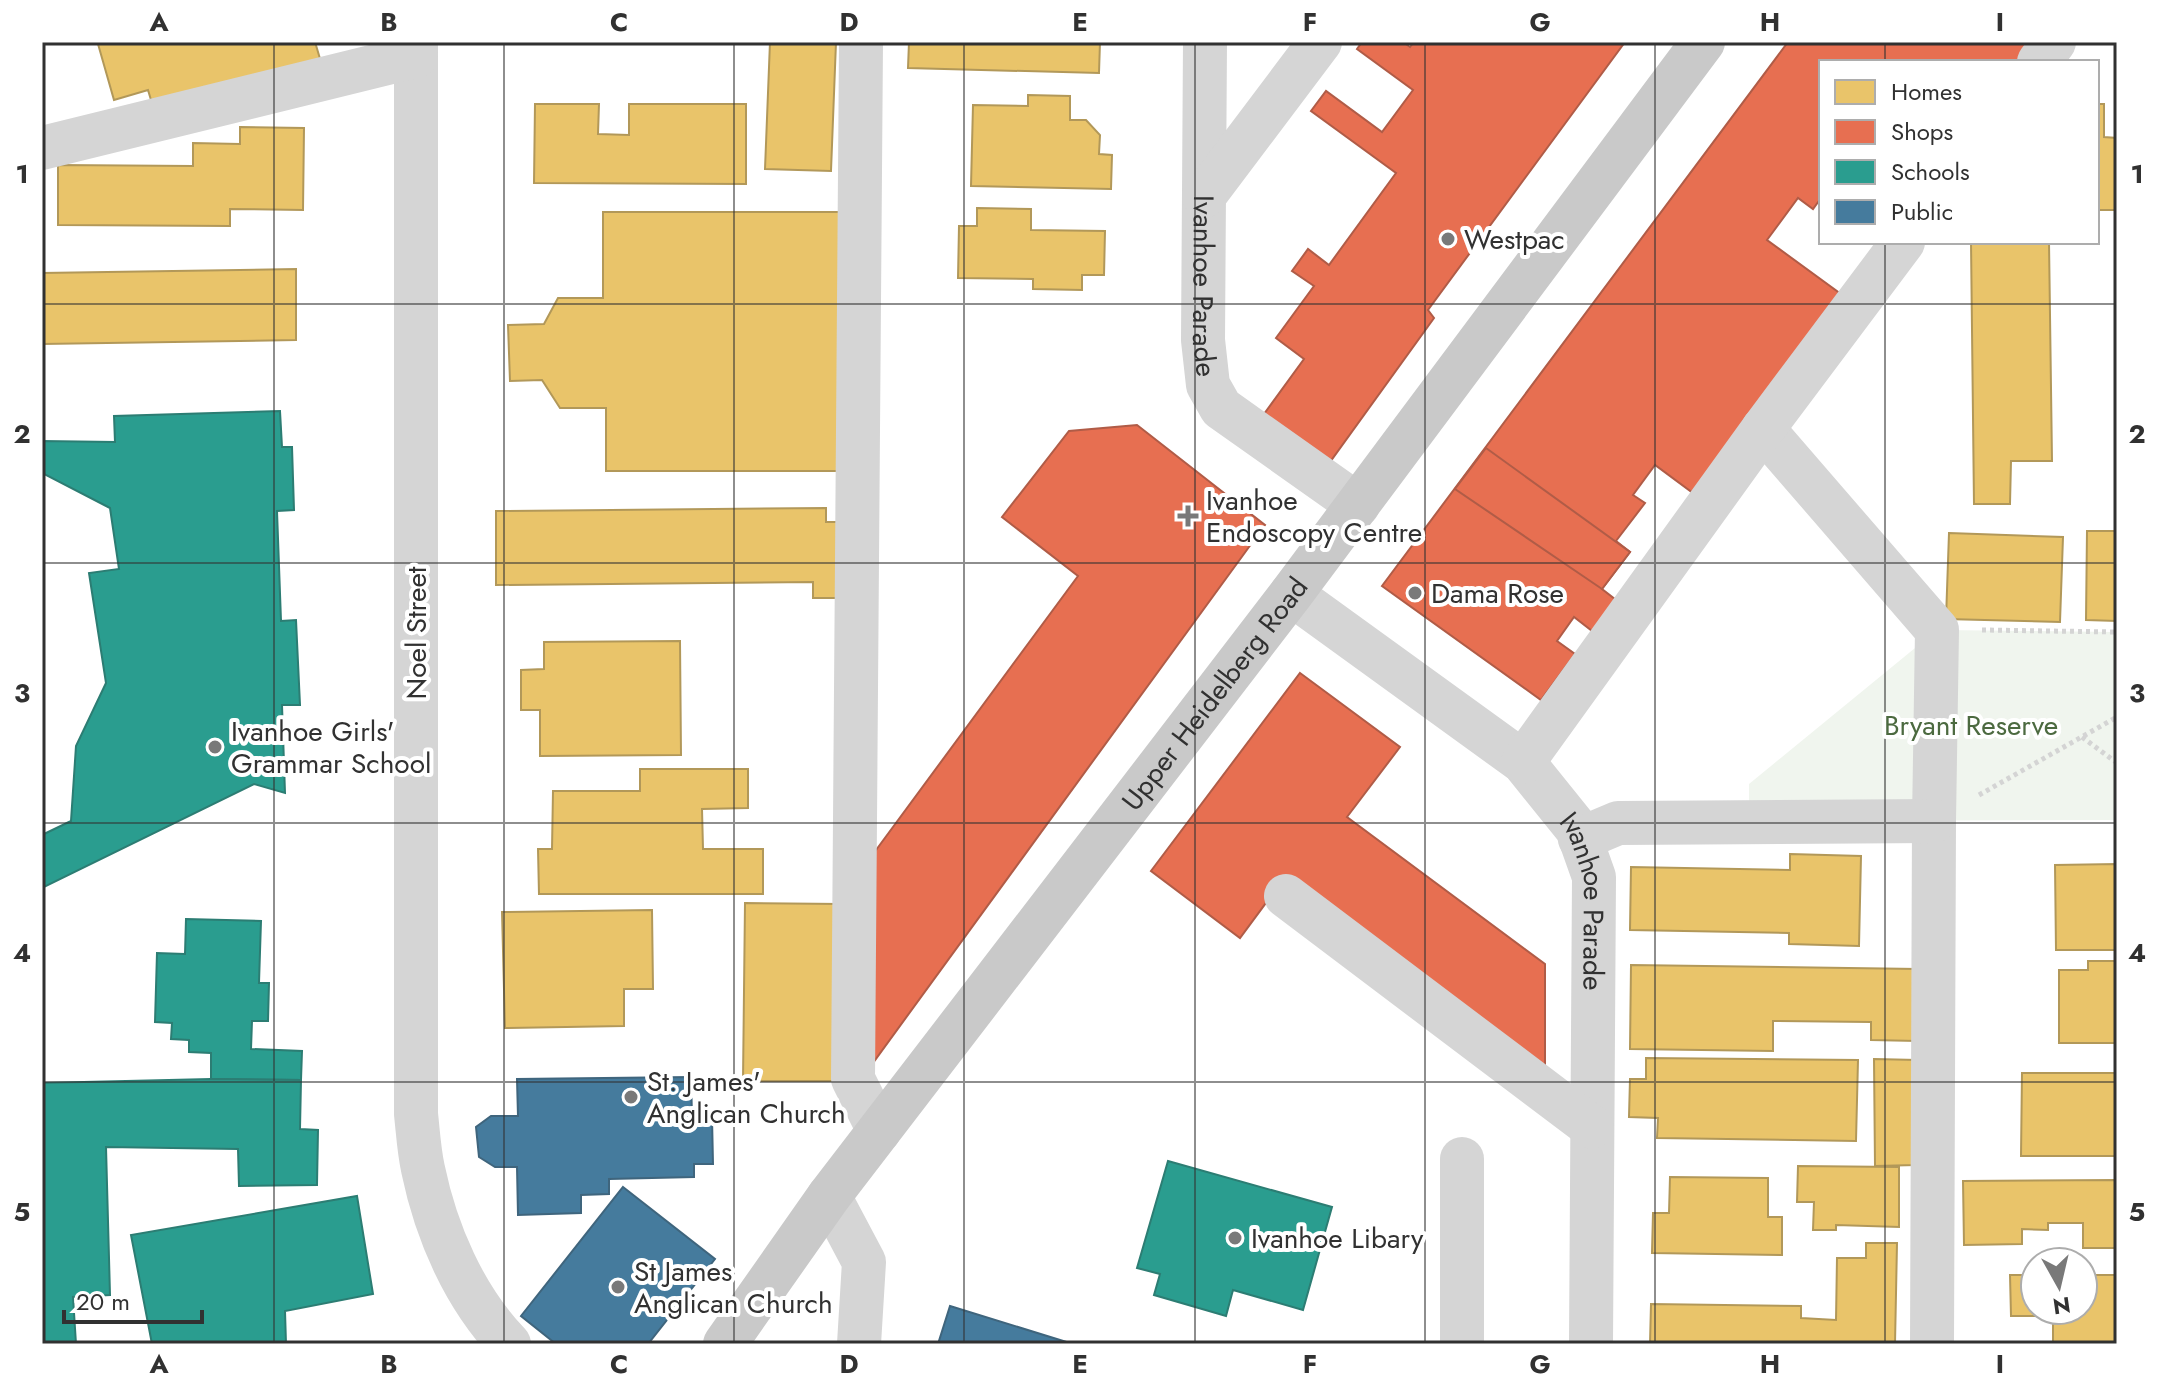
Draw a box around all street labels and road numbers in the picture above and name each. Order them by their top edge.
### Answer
street label: Ivanhoe Parade [1182,195,1227,379]
street label: Noel Street [396,566,437,700]
street label: Upper Heidelberg Road [1112,569,1318,820]
street label: Ivanhoe Parade [1550,803,1614,991]

